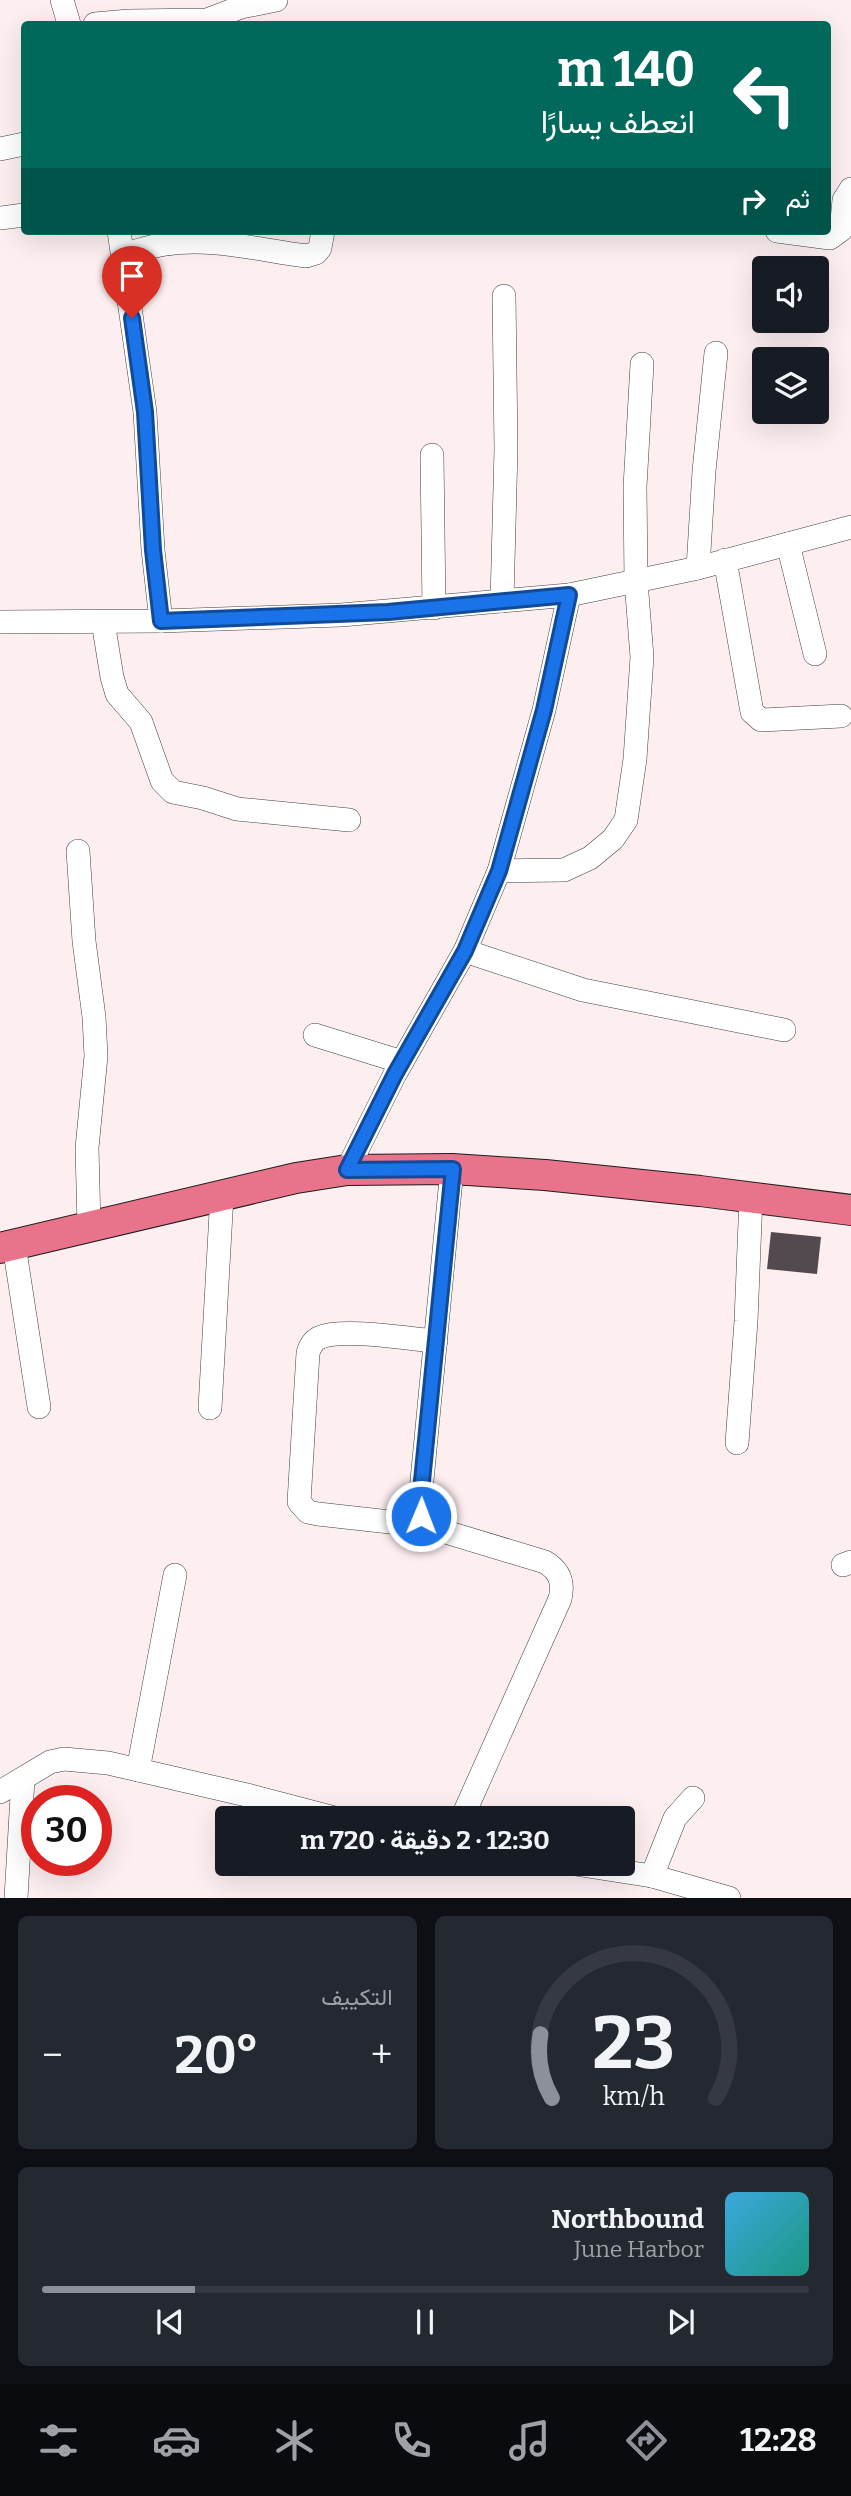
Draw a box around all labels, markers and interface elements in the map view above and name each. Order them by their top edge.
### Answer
text: 140 m [557,40,695,99]
icon: left [719,49,810,140]
text: انعطف يسارًا [541,103,695,141]
icon: right [734,182,772,220]
text: ثم [786,184,810,215]
pin [102,246,162,318]
map controls [752,256,829,424]
button: sound [752,256,829,333]
icon: arrive [113,257,151,295]
button: layers [752,347,829,424]
position arrow [384,1479,458,1553]
speed limit sign: 30 [21,1785,112,1876]
text: 12:30 · 2 دقيقة · 720 m [300,1825,550,1856]
text: التكييف [321,1983,393,2011]
text: 23 [592,2001,675,2088]
text: 20° [175,2024,259,2087]
text: − [42,2032,63,2078]
text: + [371,2032,393,2078]
text: km/h [603,2082,665,2112]
text: Northbound [551,2204,704,2235]
text: June Harbor [574,2235,704,2263]
icon: previous [151,2303,189,2341]
icon: pause [406,2303,444,2341]
icon: next [662,2303,700,2341]
icon: filters [34,2416,83,2465]
icon: car [152,2416,201,2465]
icon: climate [270,2416,319,2465]
icon: phone [387,2416,436,2465]
icon: music [505,2416,554,2465]
icon: directions [622,2416,671,2465]
text: 12:28 [740,2421,817,2459]

